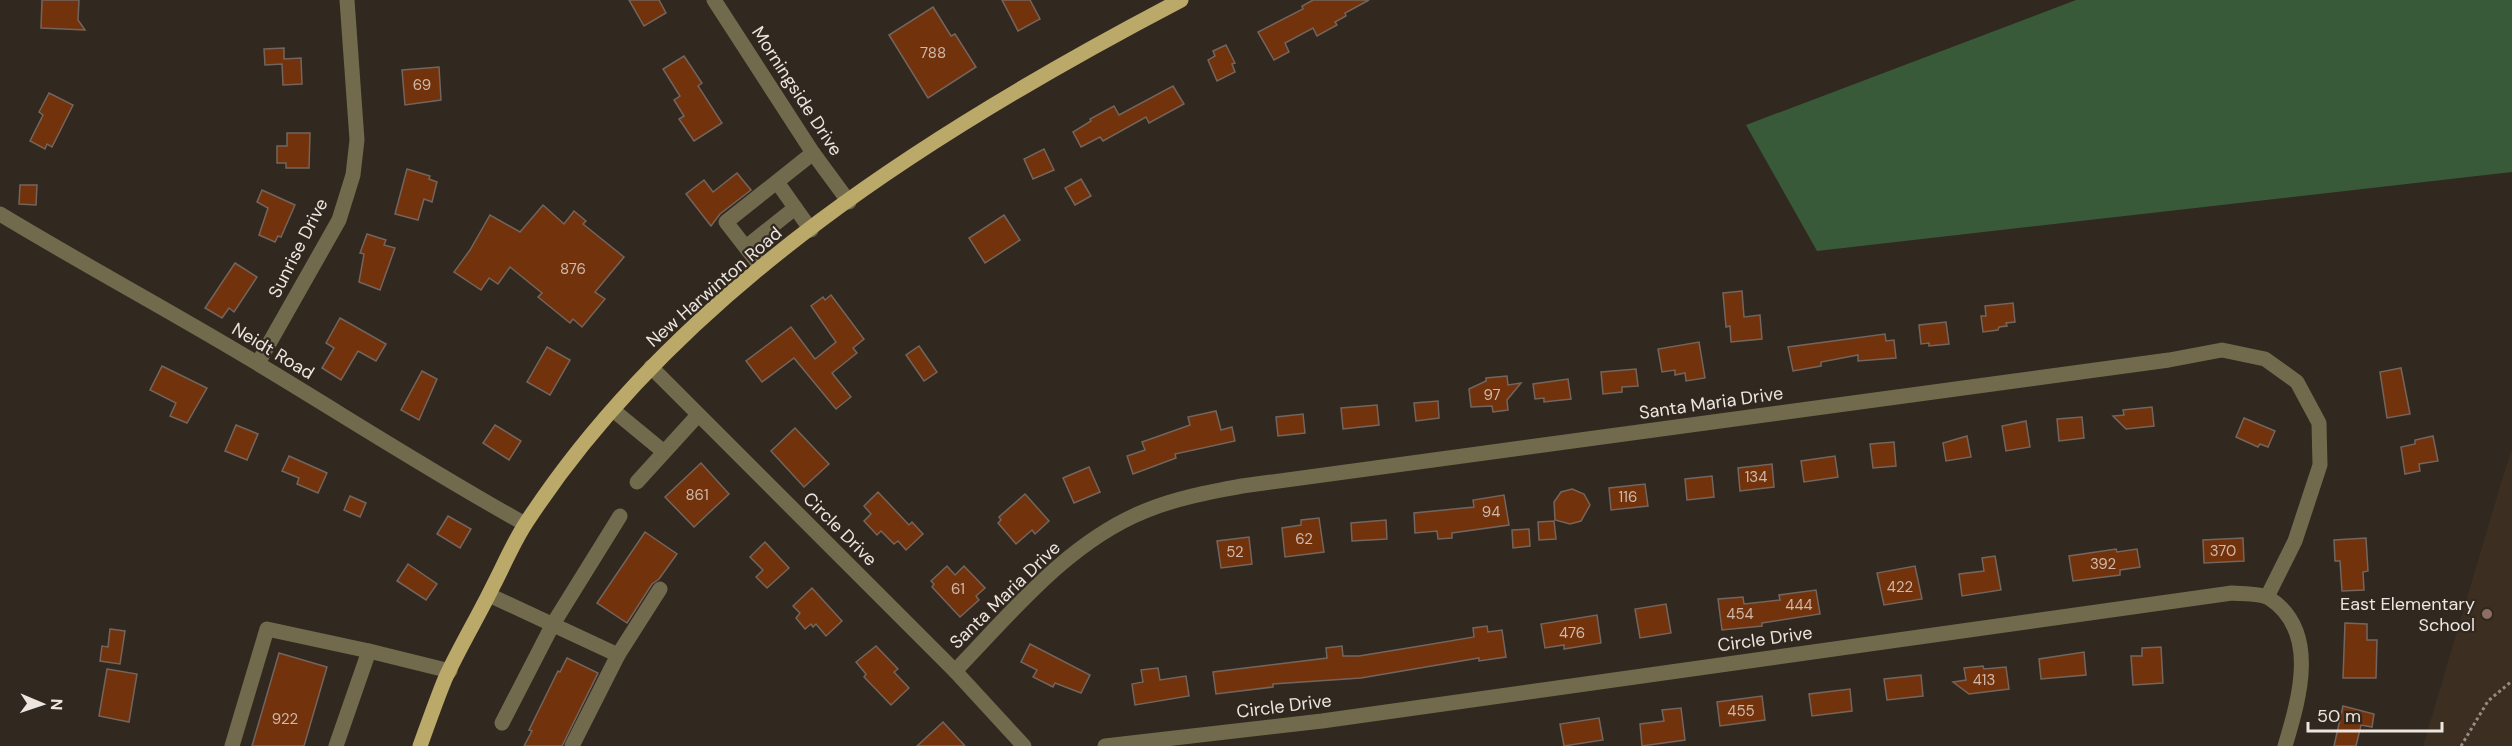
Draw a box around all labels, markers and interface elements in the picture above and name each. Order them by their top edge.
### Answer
street label: Morningside Drive [746,22,848,160]
house number: 788 [920,43,946,63]
house number: 69 [413,75,431,95]
street label: Sunrise Drive [263,194,333,302]
street label: New Harwinton Road [641,221,787,353]
house number: 876 [560,259,586,279]
street label: Neidt Road [227,317,319,385]
street label: Santa Maria Drive [1637,381,1785,425]
house number: 97 [1483,385,1501,405]
house number: 134 [1745,467,1767,487]
house number: 861 [685,485,709,505]
street label: Circle Drive [798,487,882,571]
house number: 116 [1619,487,1637,507]
house number: 94 [1482,502,1500,522]
house number: 62 [1295,529,1313,549]
street label: Santa Maria Drive [944,536,1066,654]
house number: 370 [2210,541,2236,561]
house number: 52 [1226,542,1244,562]
house number: 392 [2090,554,2116,574]
house number: 422 [1887,577,1913,597]
house number: 61 [951,579,965,599]
place label: East Elementary School [2340,592,2475,637]
house number: 444 [1785,595,1813,615]
house number: 454 [1726,604,1754,624]
marker: East Elementary School [2480,607,2494,621]
street label: Circle Drive [1716,620,1814,658]
house number: 476 [1559,623,1585,643]
house number: 413 [1973,670,1995,690]
north arrow [12,674,72,734]
street label: Circle Drive [1235,688,1333,724]
scale bar [2308,695,2442,733]
text: N [46,698,67,711]
house number: 455 [1727,701,1755,721]
text: 50 m [2317,704,2361,728]
house number: 922 [272,709,298,729]

